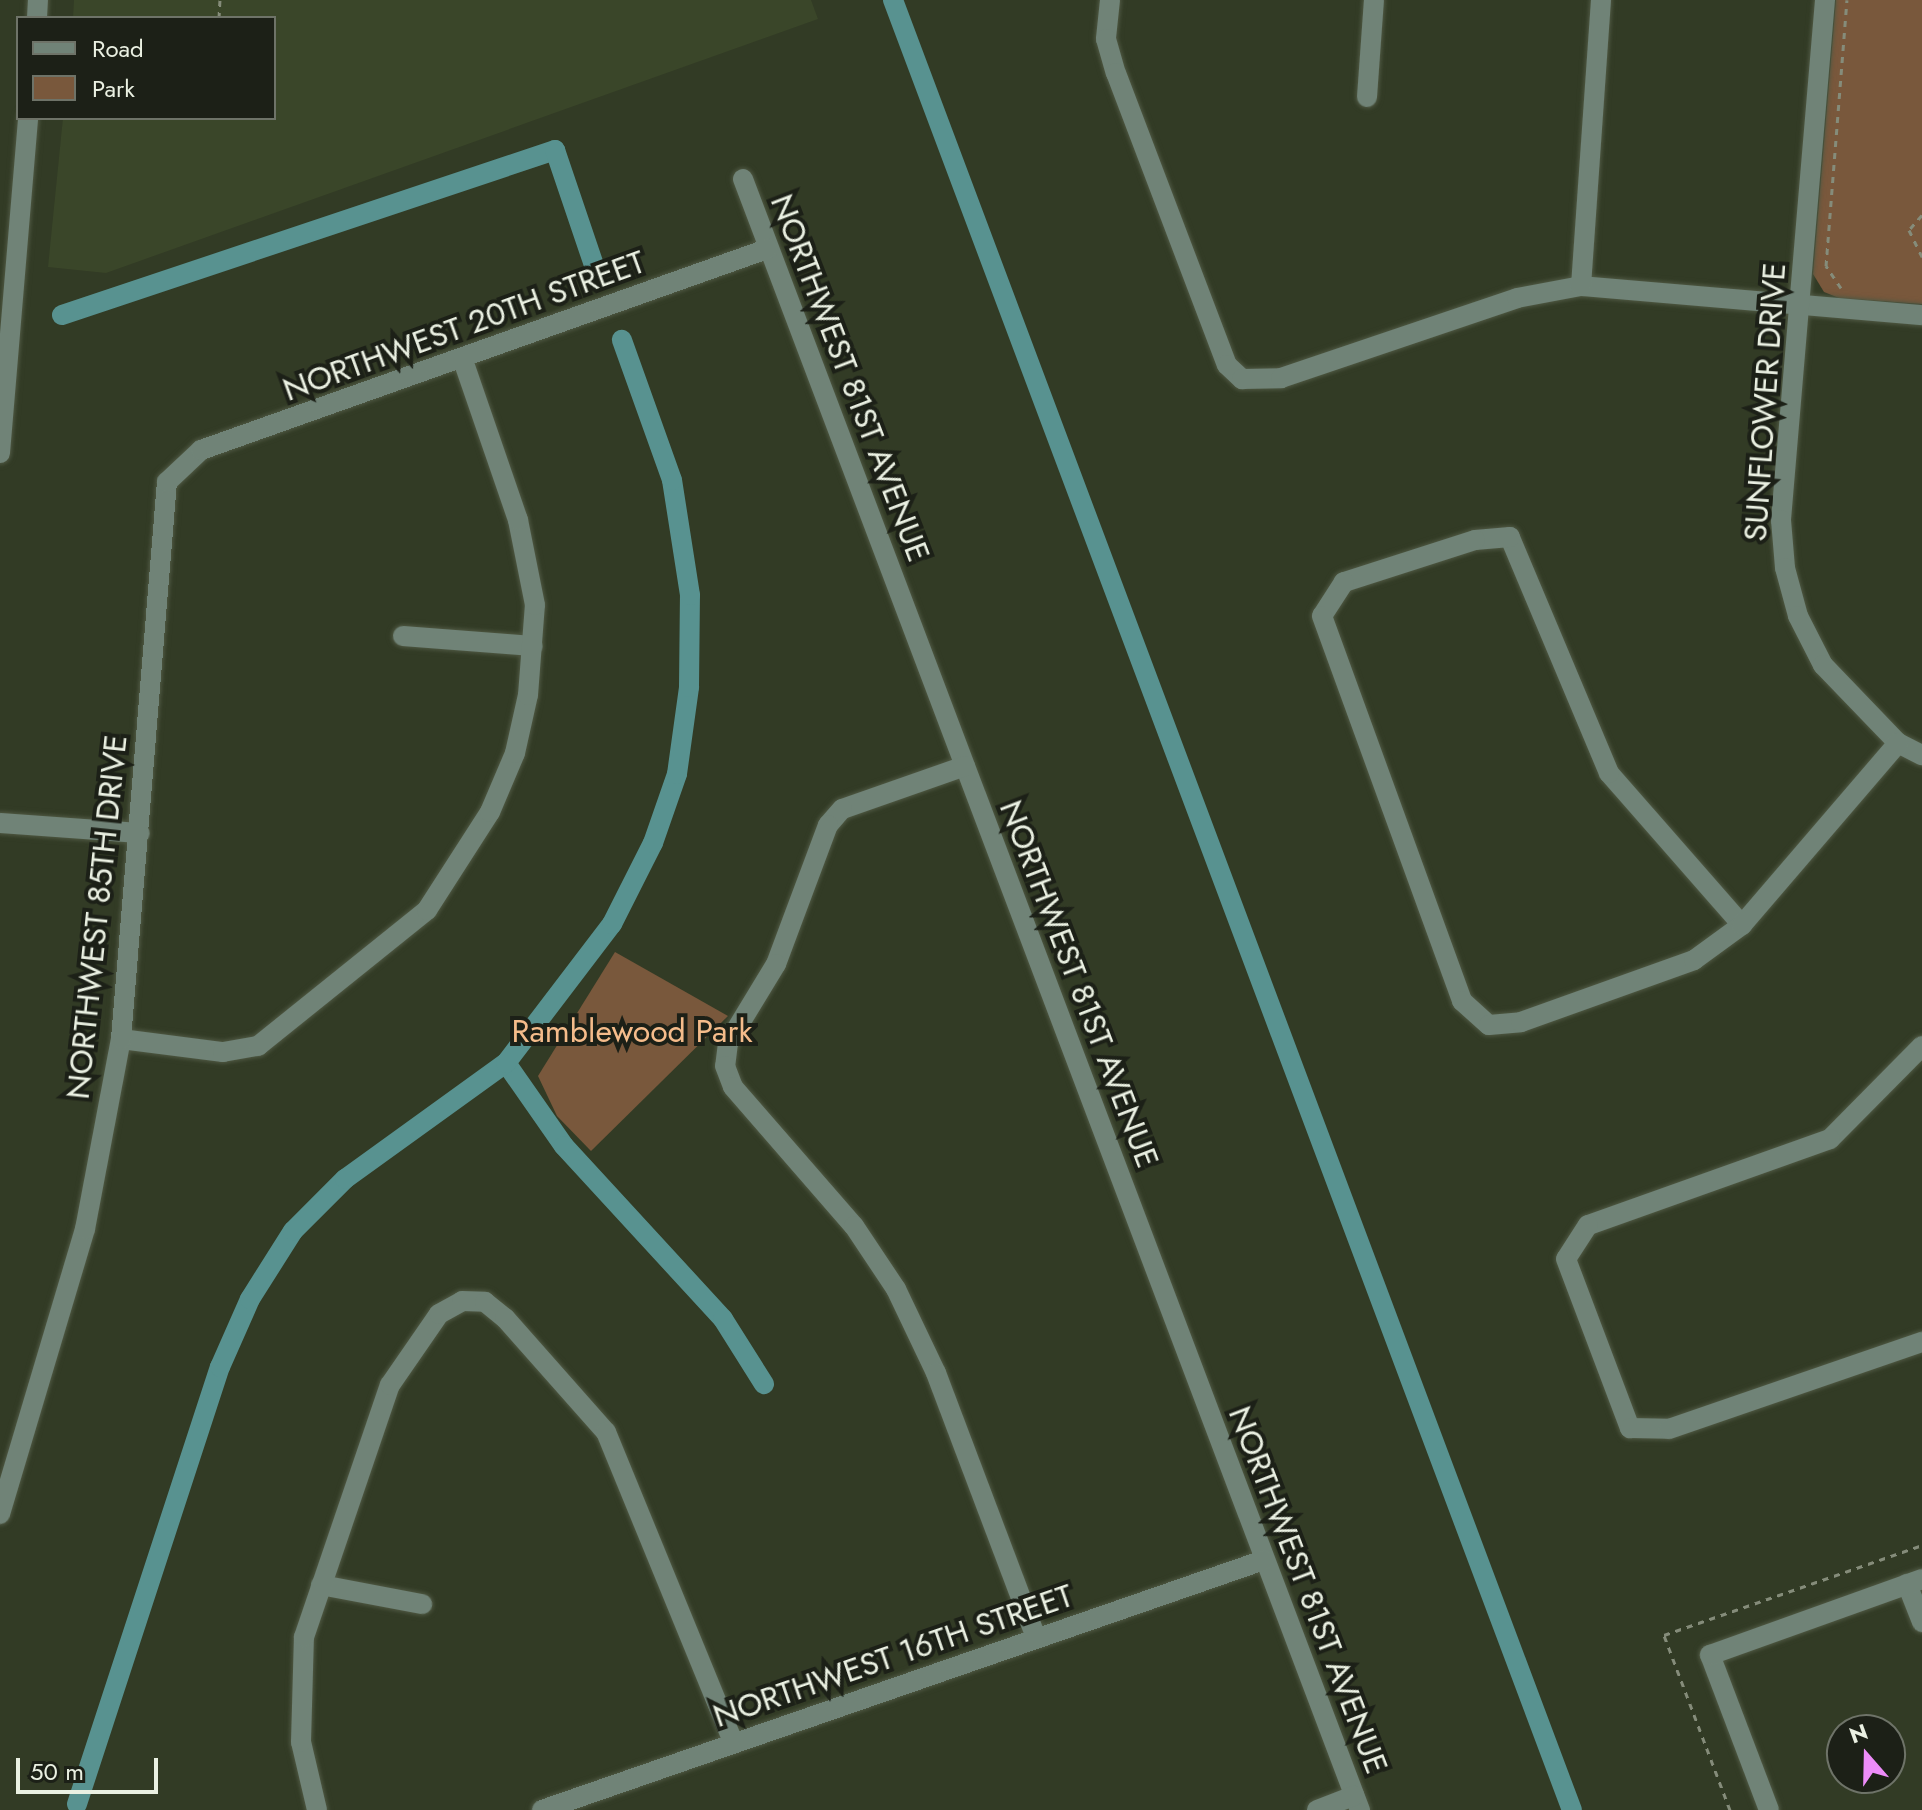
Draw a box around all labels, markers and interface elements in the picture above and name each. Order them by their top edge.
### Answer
legend [16,16,276,120]
text: Road [92,31,144,66]
text: Park [92,71,135,106]
street label: NORTHWEST 81ST AVENUE [762,189,938,567]
street label: NORTHWEST 20TH STREET [278,243,650,409]
street label: SUNFLOWER DRIVE [1736,261,1794,543]
street label: NORTHWEST 85TH DRIVE [59,733,135,1101]
street label: NORTHWEST 81ST AVENUE [991,795,1167,1173]
park label: Ramblewood Park [512,1012,752,1050]
street label: NORTHWEST 81ST AVENUE [1220,1401,1396,1779]
street label: NORTHWEST 16TH STREET [708,1576,1078,1736]
north arrow [1826,1714,1906,1794]
text: N [1845,1715,1872,1751]
scale bar [20,1742,162,1792]
text: 50 m [30,1754,84,1789]

